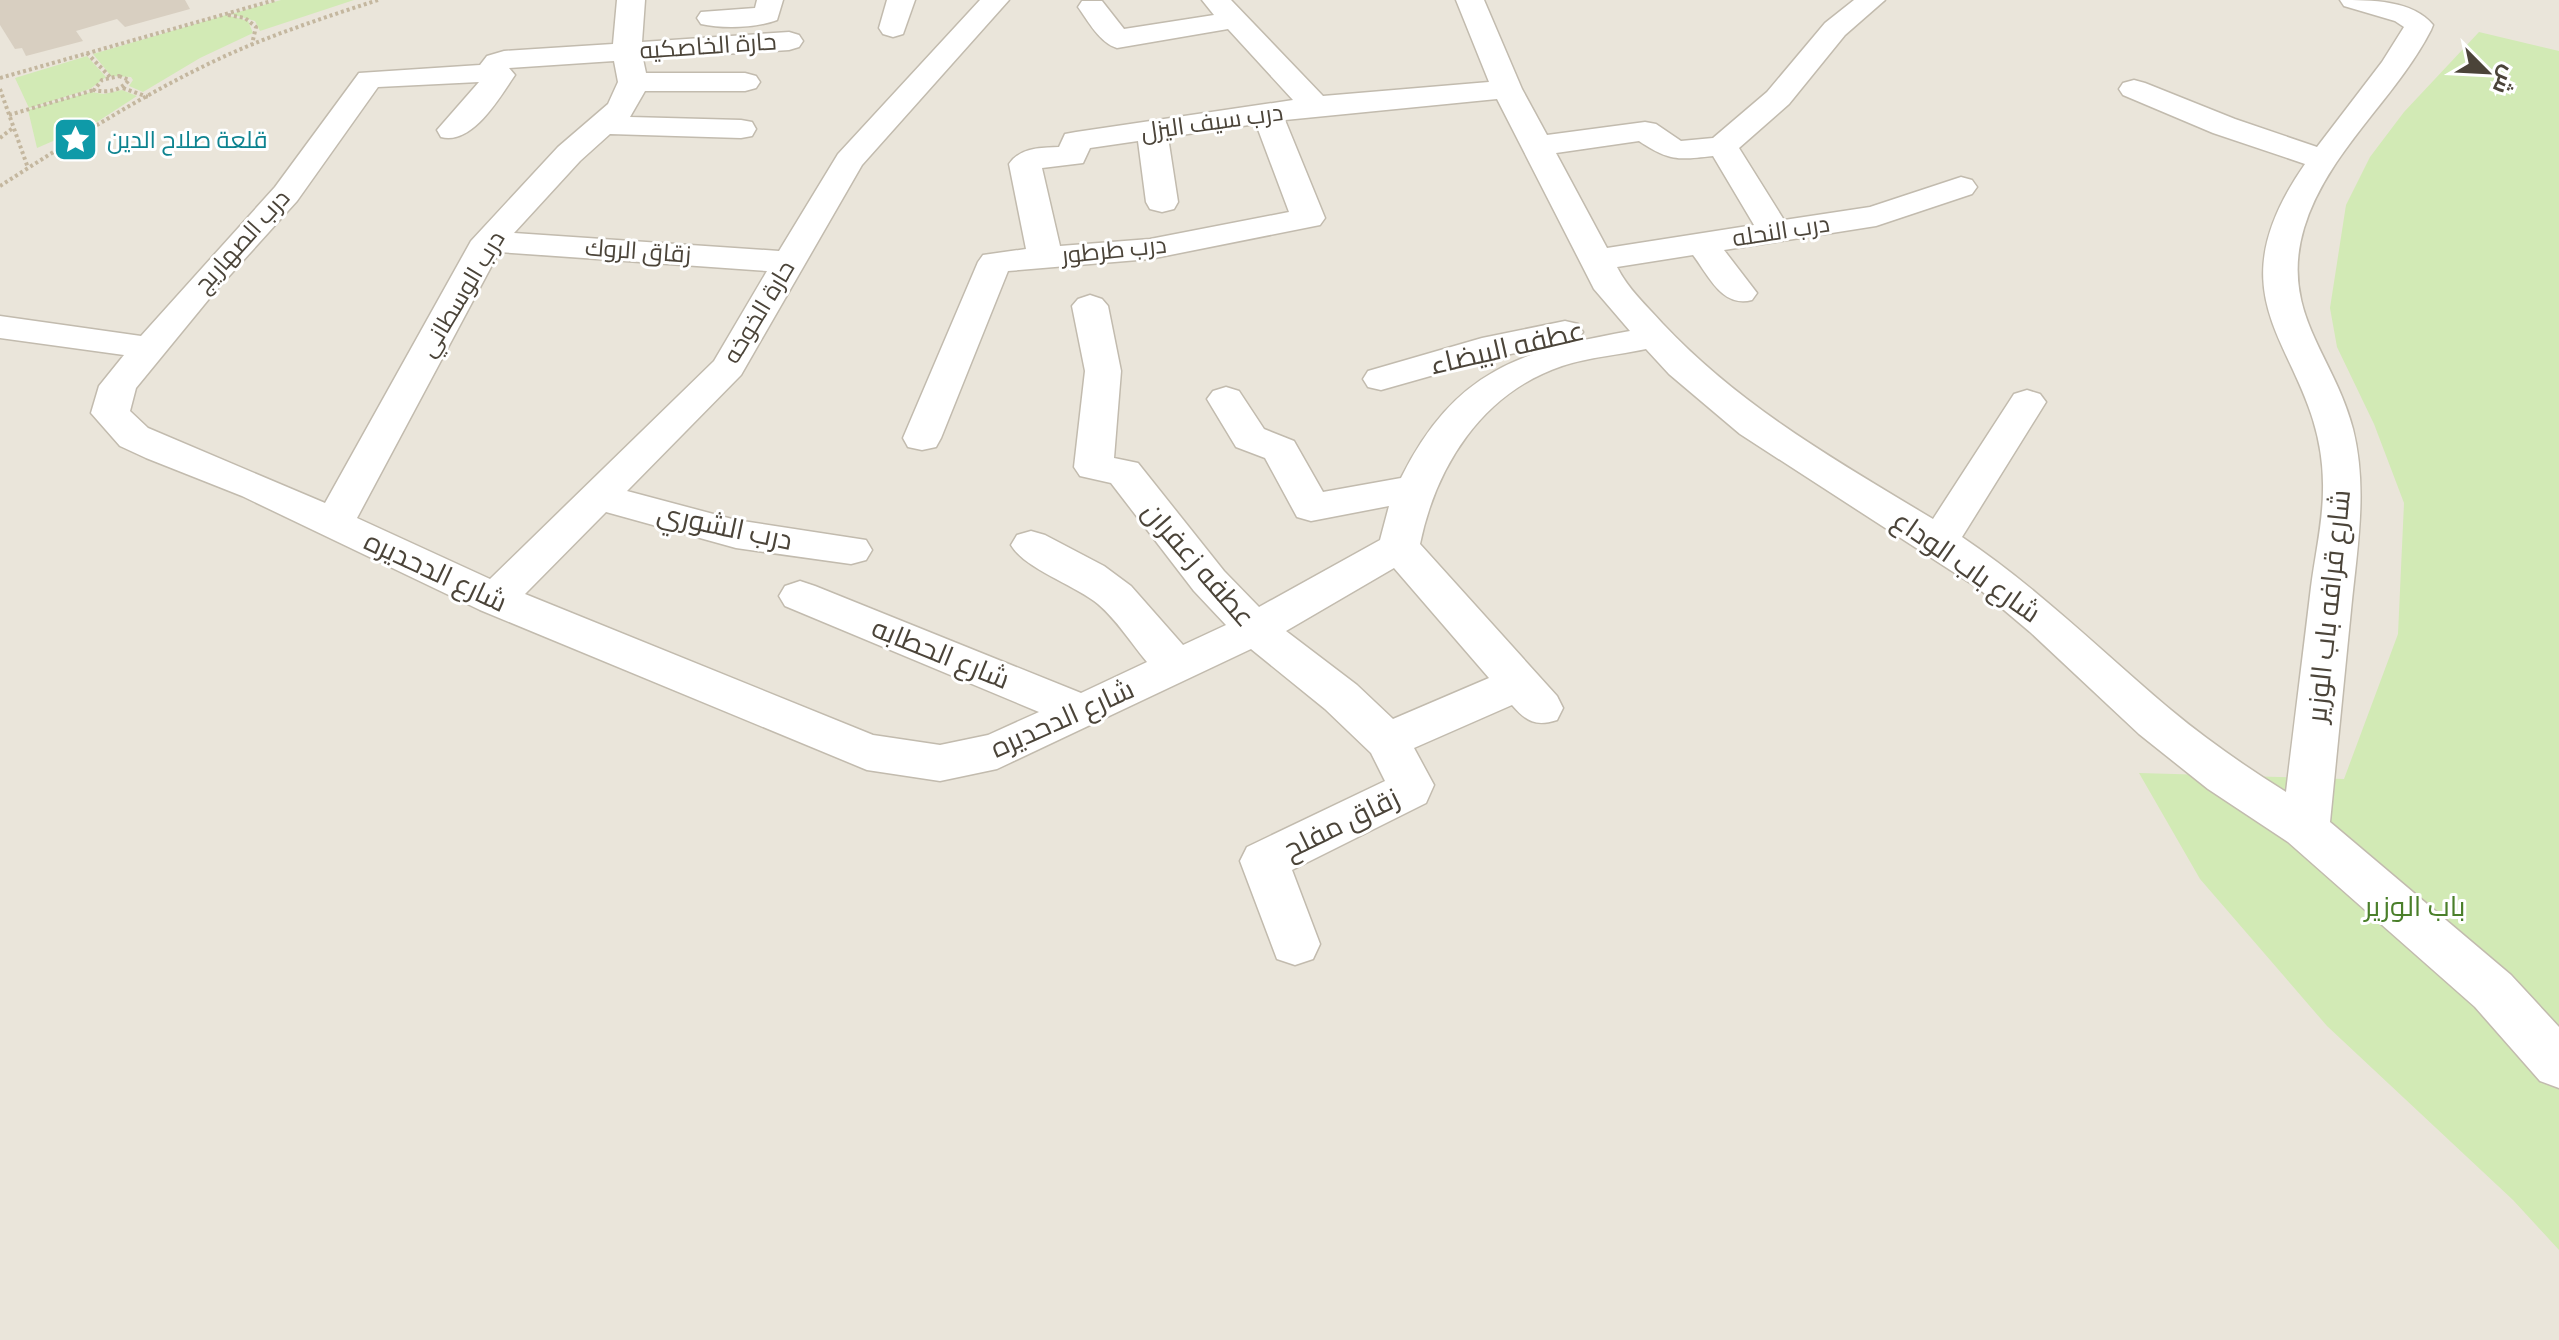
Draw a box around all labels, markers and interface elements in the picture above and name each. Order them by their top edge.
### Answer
street label: حارة الخاصكيه [639,26,777,65]
north arrow [2447,32,2527,112]
text: ش [2487,62,2523,98]
street label: درب سيف اليزل [1139,97,1285,146]
place icon: قلعة صلاح الدين [52,116,100,164]
place label: قلعة صلاح الدين [107,125,268,156]
street label: درب الصهاريج [188,183,297,299]
street label: درب النحله [1730,209,1832,253]
street label: درب الوسطاني [413,226,515,365]
street label: درب طرطور [1058,230,1168,270]
street label: زقاق الروك [584,232,692,270]
street label: حارة الخوخه [717,255,801,368]
street label: عطفه البيضاء [1427,313,1587,381]
street label: شارع قرافه باب الوزير [2299,488,2359,726]
street label: درب الشوري [653,495,796,562]
street label: عطفه زعفران [1136,495,1262,633]
street label: شارع باب الوداع [1885,503,2047,631]
street label: شارع الدحديره [358,523,513,621]
street label: شارع الحطابه [866,610,1015,698]
street label: شارع الدحديره [985,671,1140,767]
street label: زقاق مفلح [1277,780,1406,868]
park label: باب الوزير [2362,889,2466,923]

